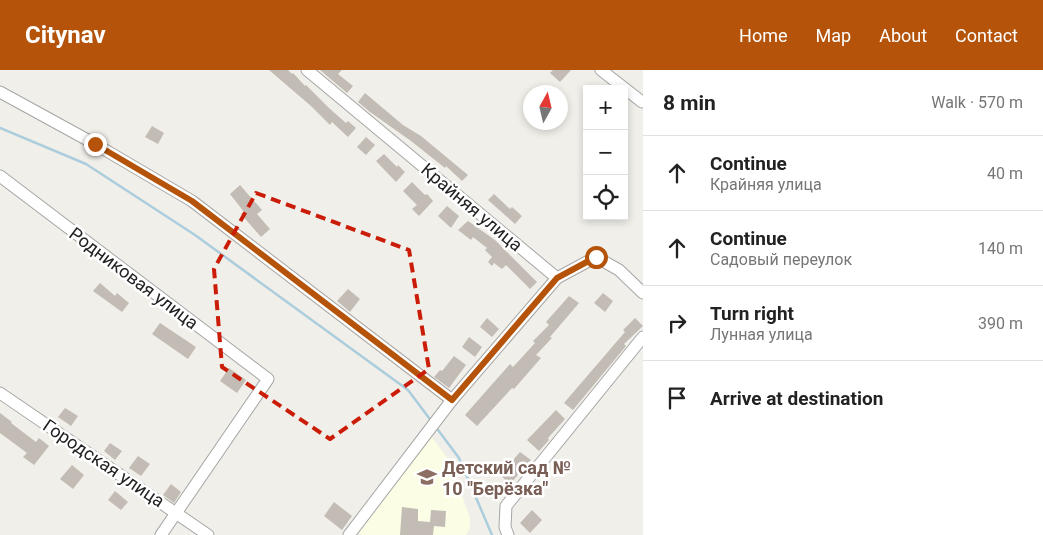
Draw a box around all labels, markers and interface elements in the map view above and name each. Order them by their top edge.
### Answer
text: Citynav [25,21,106,49]
text: Home [739,25,788,46]
text: Map [816,25,851,46]
text: About [879,25,927,46]
text: Contact [955,25,1018,46]
north arrow [523,85,568,130]
map controls [583,85,628,220]
button: + [583,85,628,130]
text: 8 min [663,91,716,115]
text: Walk · 570 m [931,93,1023,112]
button: − [583,130,628,175]
route end [84,133,107,156]
text: Continue [710,152,787,175]
street label: Крайняя улица [417,159,527,255]
icon: ahead [663,159,691,187]
text: 40 m [987,164,1023,183]
button: locate [583,175,628,220]
text: Крайняя улица [710,175,822,194]
street label: Родниковая улица [65,223,203,333]
text: Continue [710,227,787,250]
icon: ahead [663,234,691,262]
text: 140 m [978,239,1023,258]
route start [585,246,608,269]
text: Садовый переулок [710,250,852,269]
text: Turn right [710,302,794,325]
icon: right [663,309,691,337]
text: 390 m [978,314,1023,333]
text: Лунная улица [710,325,813,344]
icon: arrive [663,384,691,412]
text: Arrive at destination [710,387,883,410]
street label: Городская улица [39,415,169,511]
place label: Детский сад № 10 "Берёзка" [442,457,571,499]
school or university icon: Детский сад № 10 "Берёзка" [416,466,438,488]

